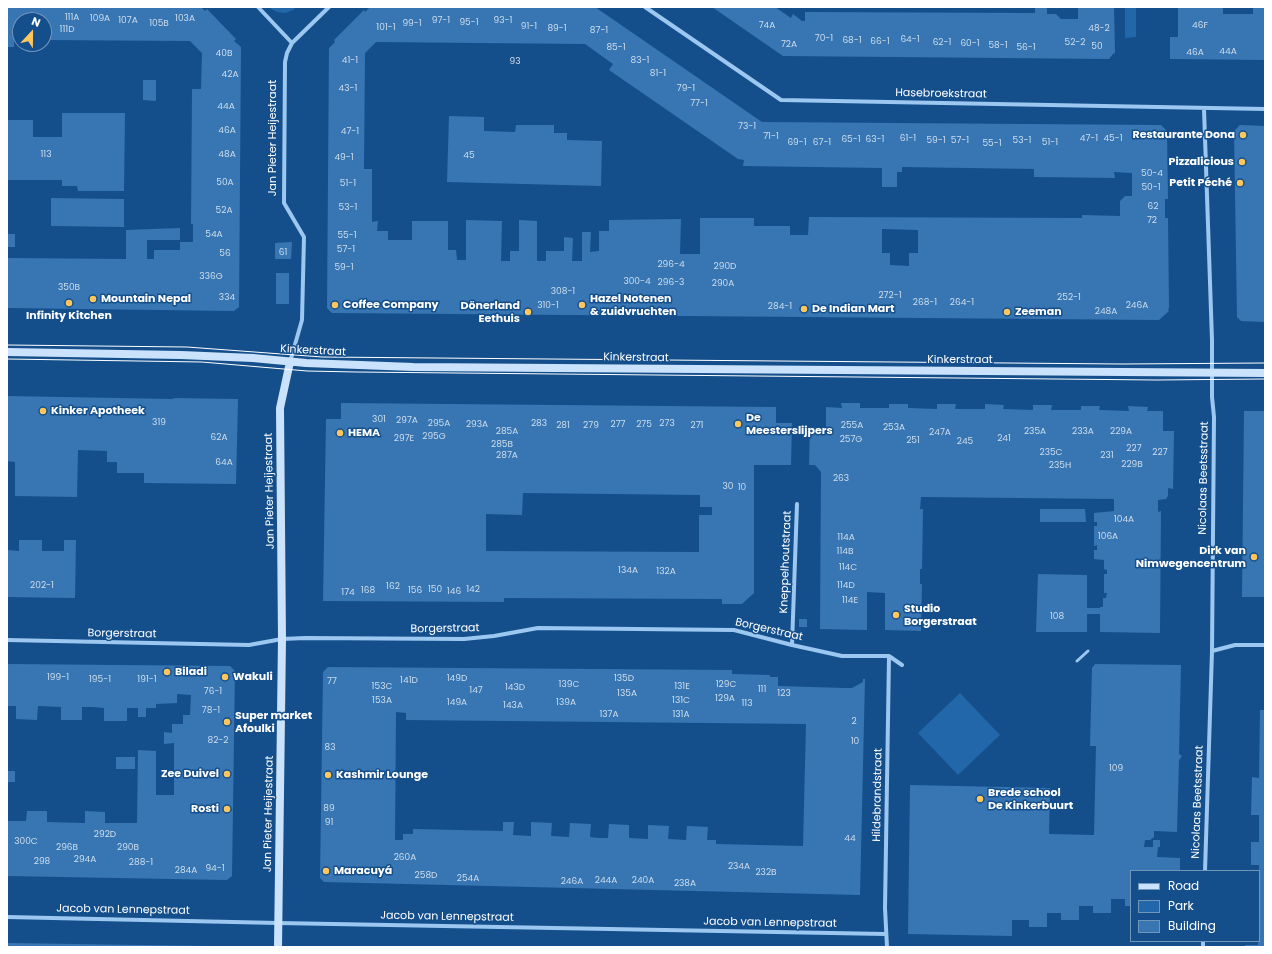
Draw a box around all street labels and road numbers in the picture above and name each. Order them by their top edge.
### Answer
street label: Jan Pieter Heijestraat [266,80,280,196]
street label: Hasebroekstraat [895,87,987,101]
street label: Kinkerstraat [280,343,346,359]
street label: Kinkerstraat [603,351,669,365]
street label: Kinkerstraat [927,353,993,367]
street label: Nicolaas Beetsstraat [1196,421,1212,535]
street label: Jan Pieter Heijestraat [262,433,278,549]
street label: Kneppelhoutstraat [778,510,794,614]
street label: Borgerstraat [734,616,804,644]
street label: Borgerstraat [410,622,480,636]
street label: Borgerstraat [87,627,157,641]
street label: Nicolaas Beetsstraat [1189,745,1207,859]
street label: Hildebrandstraat [871,748,885,842]
street label: Jan Pieter Heijestraat [261,756,277,872]
street label: Jacob van Lennepstraat [56,902,190,918]
street label: Jacob van Lennepstraat [380,909,514,925]
street label: Jacob van Lennepstraat [703,915,837,931]

